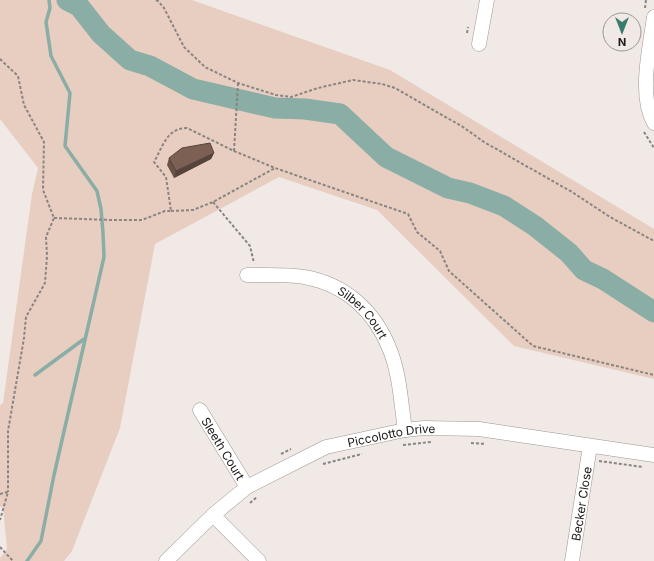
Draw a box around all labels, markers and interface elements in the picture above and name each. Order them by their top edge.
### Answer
north arrow [602,12,642,52]
text: N [618,35,626,49]
street label: Silber Court [335,283,391,341]
street label: Sleeth Court [199,414,248,483]
street label: Piccolotto Drive [346,420,436,450]
street label: Becker Close [568,465,594,542]

